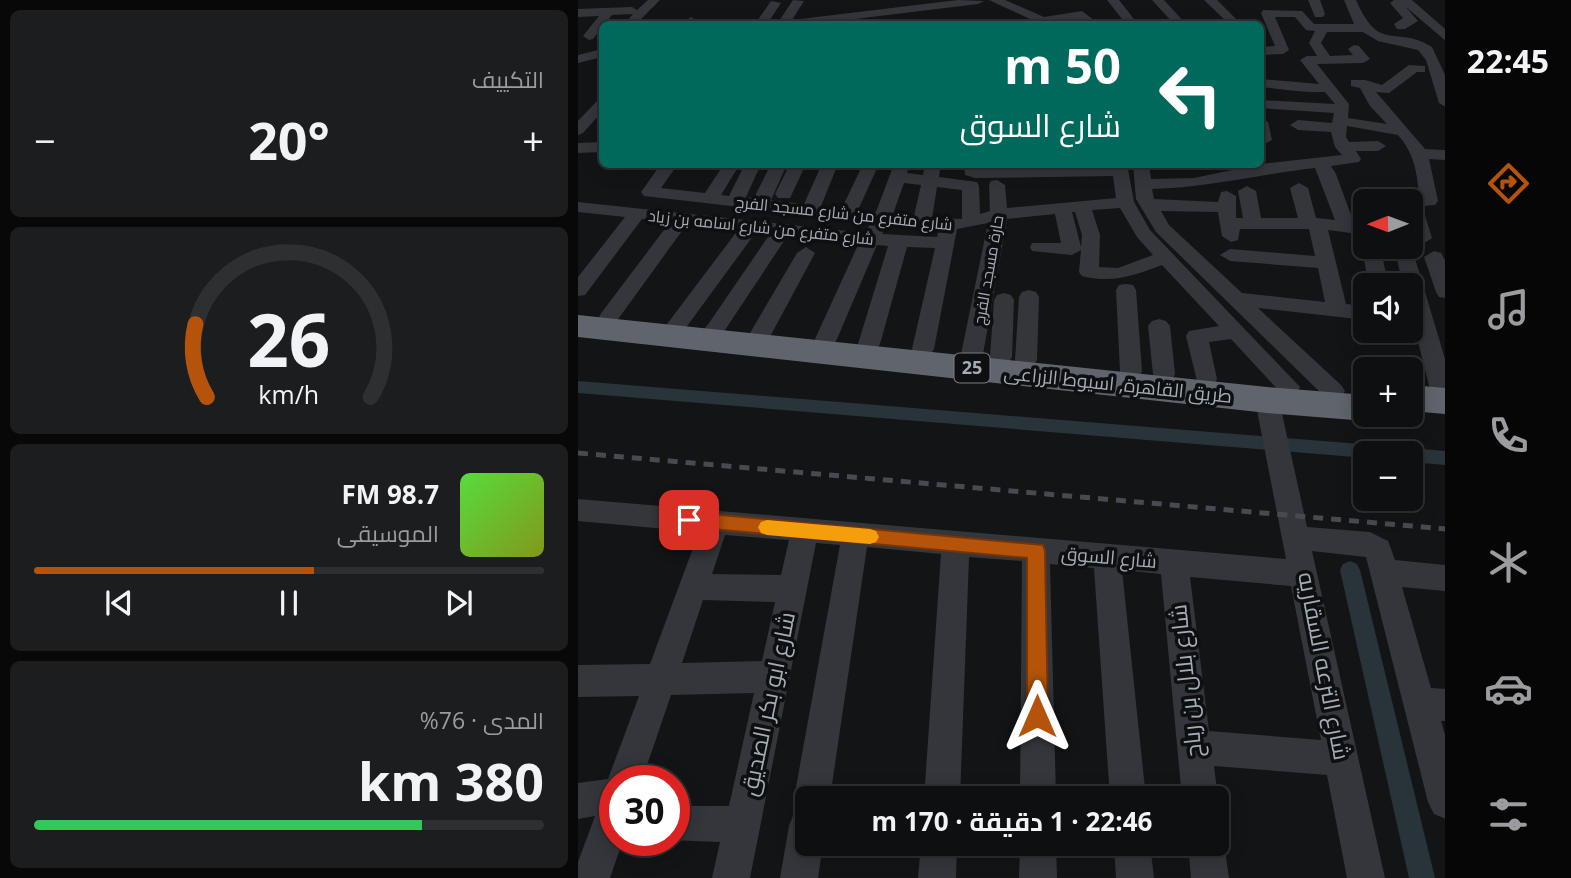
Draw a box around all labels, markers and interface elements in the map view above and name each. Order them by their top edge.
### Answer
text: 50 m [1004,32,1121,98]
text: 22:45 [1467,39,1549,82]
icon: left [1145,49,1236,140]
text: التكييف [472,63,544,95]
text: شارع السوق [960,103,1121,146]
text: 20° [248,104,330,175]
text: − [34,114,56,166]
text: + [522,114,544,166]
icon: directions [1484,159,1533,208]
north arrow [1353,189,1423,259]
map controls [1353,189,1423,511]
street label: شارع متفرع من شارع مسجد الفرج [734,191,954,236]
street label: شارع متفرع من شارع اسامه بن زياد [647,204,875,251]
street label: حارة مسجد الفرج [968,214,1009,327]
button: sound [1353,273,1423,343]
icon: music [1484,285,1533,334]
text: 26 [247,289,331,388]
road number: 25 [954,354,990,382]
button: + [1353,357,1423,427]
street label: طريق القاهرة, اسيوط الزراعى [1003,359,1233,409]
text: km/h [259,376,319,410]
icon: phone [1484,411,1533,460]
button: − [1353,441,1423,511]
text: 98.7 FM [341,476,439,512]
pin [659,490,719,550]
icon: arrive [670,501,708,539]
text: الموسيقى [337,517,439,549]
icon: climate [1484,538,1533,587]
street label: شارع السوق [1060,540,1158,575]
street label: شارع الترعه السقاريه [1290,569,1359,763]
icon: previous [100,584,138,622]
icon: pause [270,584,308,622]
icon: next [440,584,478,622]
street label: شارع بلال بن رباح [1161,603,1210,759]
street label: شارع ابو بكر الصديق [732,609,803,799]
icon: car [1484,664,1533,713]
position arrow [1000,679,1074,753]
text: المدى · 76% [420,704,544,736]
text: 380 km [358,745,544,816]
speed limit sign: 30 [599,765,690,856]
icon: filters [1484,790,1533,839]
text: 22:46 · 1 دقيقة · 170 m [872,803,1152,839]

